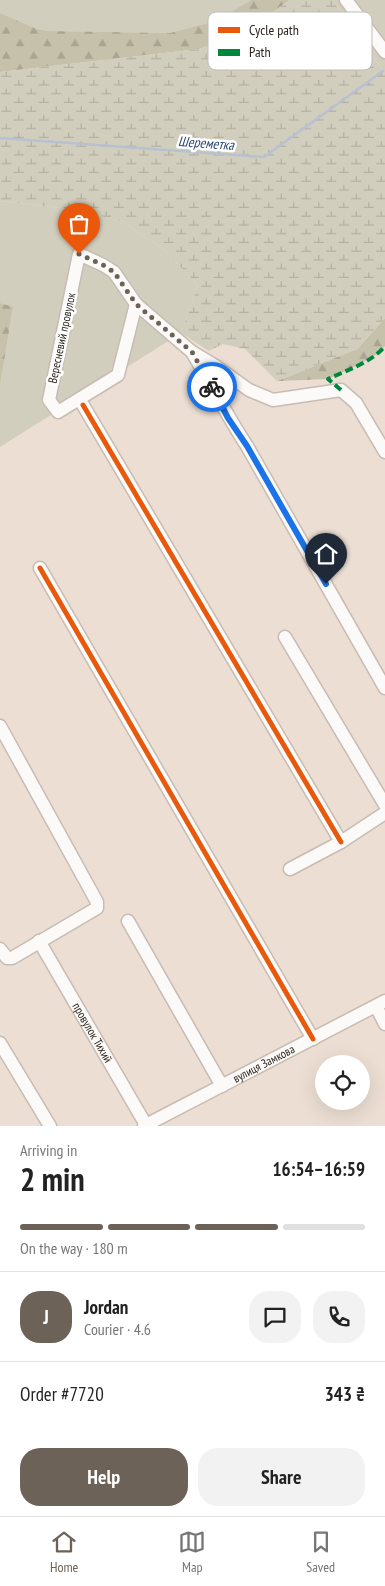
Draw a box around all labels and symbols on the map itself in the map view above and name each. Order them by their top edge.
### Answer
legend [208,12,372,70]
text: Cycle path [249,21,299,39]
text: Path [249,43,271,61]
water label: Шереметка [177,132,236,154]
pin [58,203,100,254]
street label: Вересневий провулок [45,291,79,385]
courier [187,362,237,412]
pin [305,533,347,584]
street label: провулок Тихий [69,1000,116,1065]
street label: вулиця Замкова [230,1041,297,1086]

